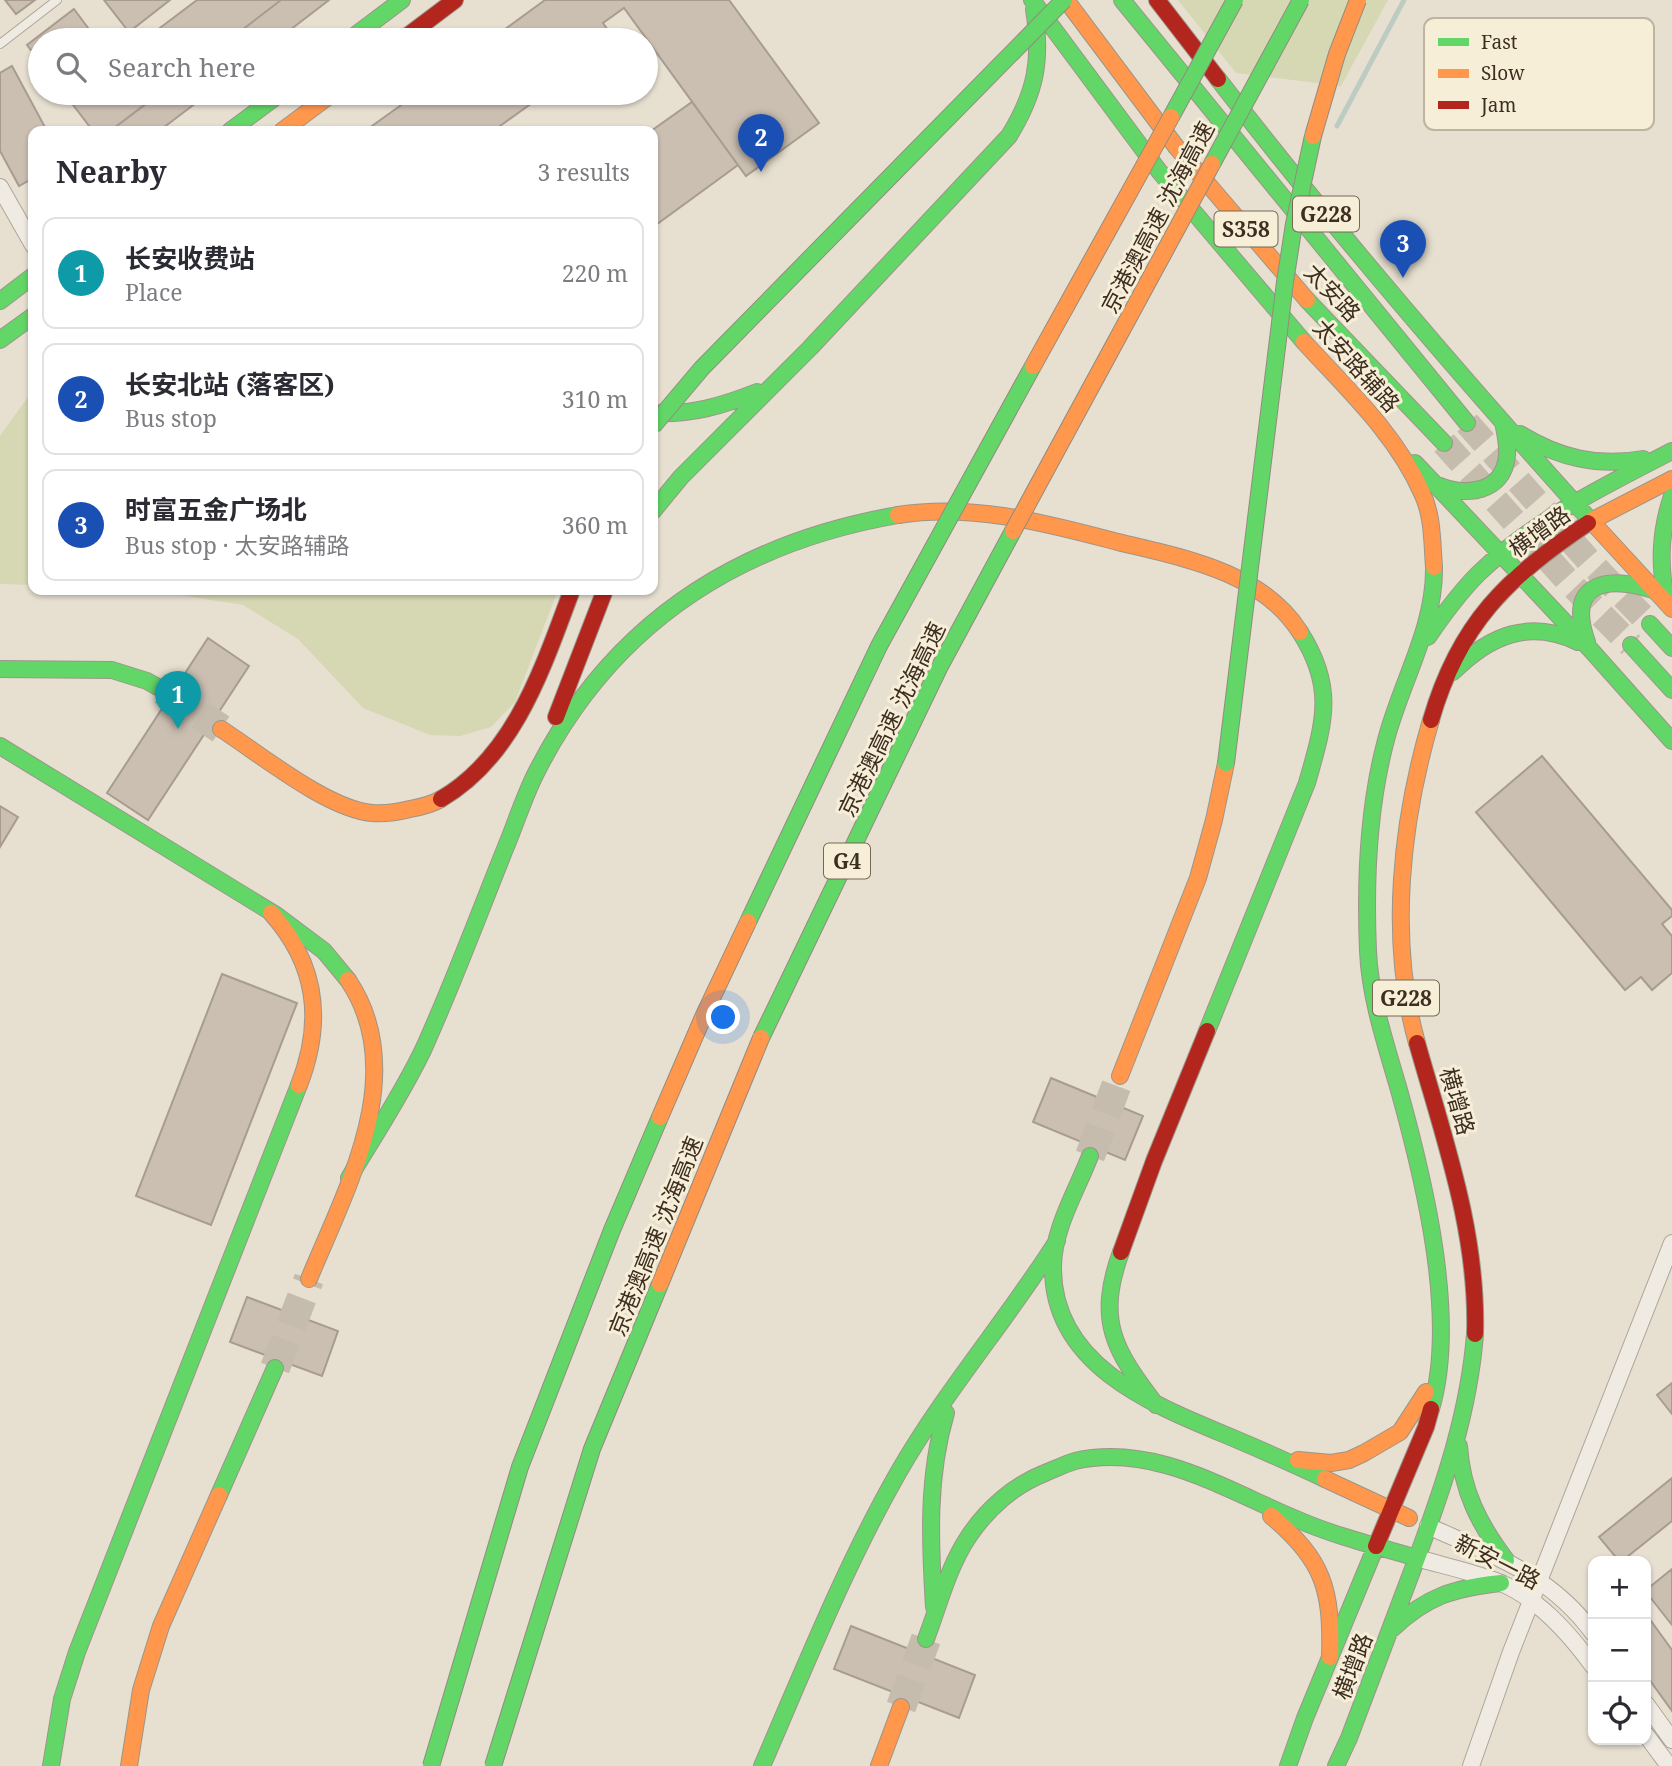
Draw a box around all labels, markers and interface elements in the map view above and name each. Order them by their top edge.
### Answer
legend [1424,18,1654,130]
search box [28,28,658,105]
text: Fast [1481,29,1518,55]
icon: search [52,48,90,86]
text: Search here [108,49,256,85]
text: Slow [1481,60,1525,86]
text: Jam [1480,92,1516,118]
pin: 2 [738,114,784,172]
street label: 京港澳高速 沈海高速 [1093,115,1221,319]
text: Nearby [56,151,167,192]
text: 3 results [537,156,630,188]
road number: G228 [1293,196,1359,232]
road number: S358 [1214,212,1278,246]
pin: 3 [1380,220,1426,278]
text: 长安收费站 [125,240,255,276]
street label: 太安路 [1298,256,1368,328]
text: 1 [75,257,88,289]
text: 220 m [562,257,628,289]
text: Place [125,276,183,308]
street label: 太安路辅路 [1307,312,1407,418]
text: 长安北站 (落客区) [125,366,335,402]
text: 2 [75,383,88,415]
text: 310 m [562,383,628,415]
text: Bus stop [125,402,217,434]
text: 时富五金广场北 [125,491,307,527]
street label: 横增路 [1502,498,1576,564]
text: 3 [75,509,88,541]
text: 360 m [562,509,628,541]
text: Bus stop · 太安路辅路 [125,529,350,561]
street label: 京港澳高速 沈海高速 [830,616,952,822]
pin: 1 [155,671,201,729]
road number: G4 [824,844,870,878]
road number: G228 [1373,981,1439,1016]
your location [706,1000,740,1034]
street label: 横增路 [1433,1063,1483,1139]
street label: 京港澳高速 沈海高速 [600,1131,710,1341]
street label: 新安一路 [1450,1526,1546,1596]
map controls [1588,1556,1651,1745]
button: + [1588,1556,1651,1619]
button: − [1588,1619,1651,1682]
street label: 横增路 [1325,1628,1379,1704]
button: locate [1588,1682,1651,1745]

